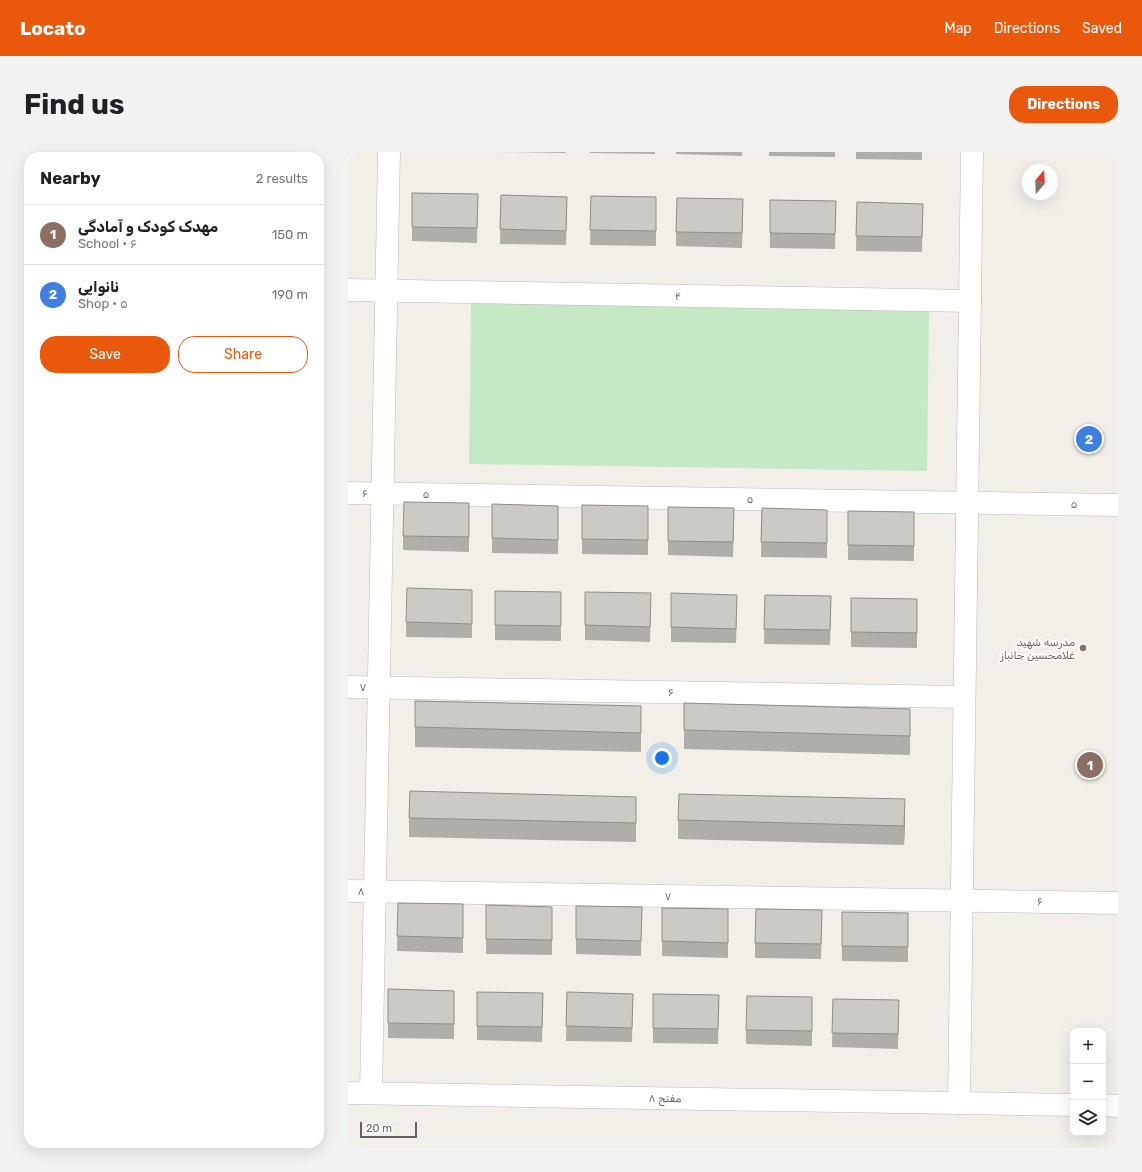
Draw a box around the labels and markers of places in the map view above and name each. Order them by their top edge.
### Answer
pin: 2 [1076,424,1102,454]
place label: مدرسه شهید غلامحسین جانباز [999,636,1075,662]
marker: مدرسه شهید غلامحسین جانباز [1078,643,1088,653]
pin: 1 [1077,750,1103,780]

